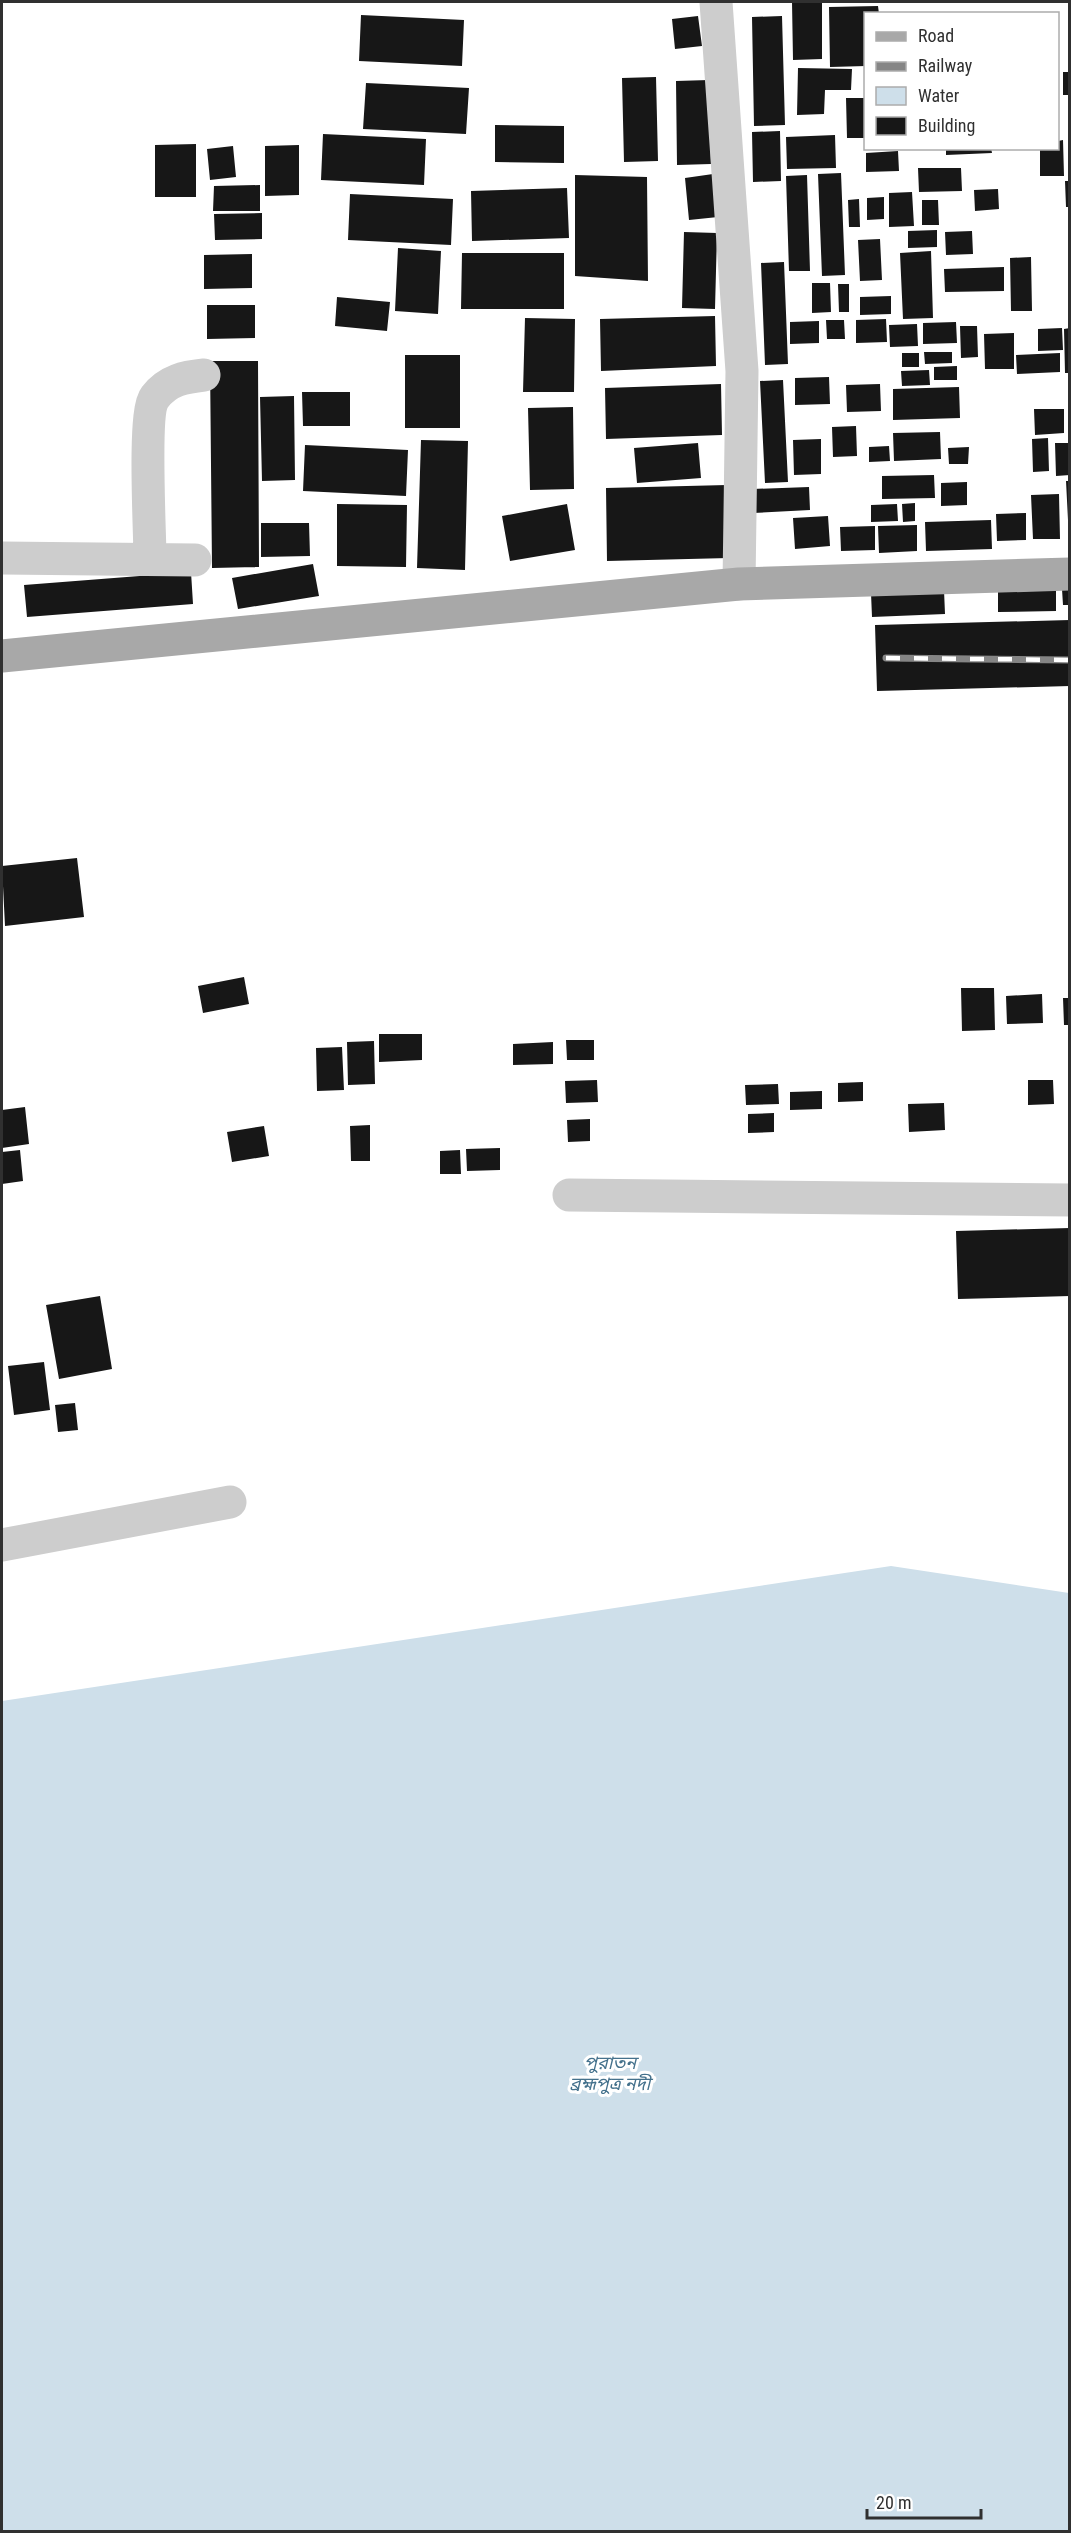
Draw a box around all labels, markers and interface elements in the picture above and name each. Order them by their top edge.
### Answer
legend [864,12,1059,150]
text: Road [918,25,954,46]
text: Railway [918,55,973,76]
text: Water [918,85,960,106]
text: Building [918,115,975,136]
water label: পুরাতন ব্রহ্মপুত্র নদী [570,2052,654,2095]
scale bar [867,2482,981,2520]
text: 20 m [876,2492,911,2513]

